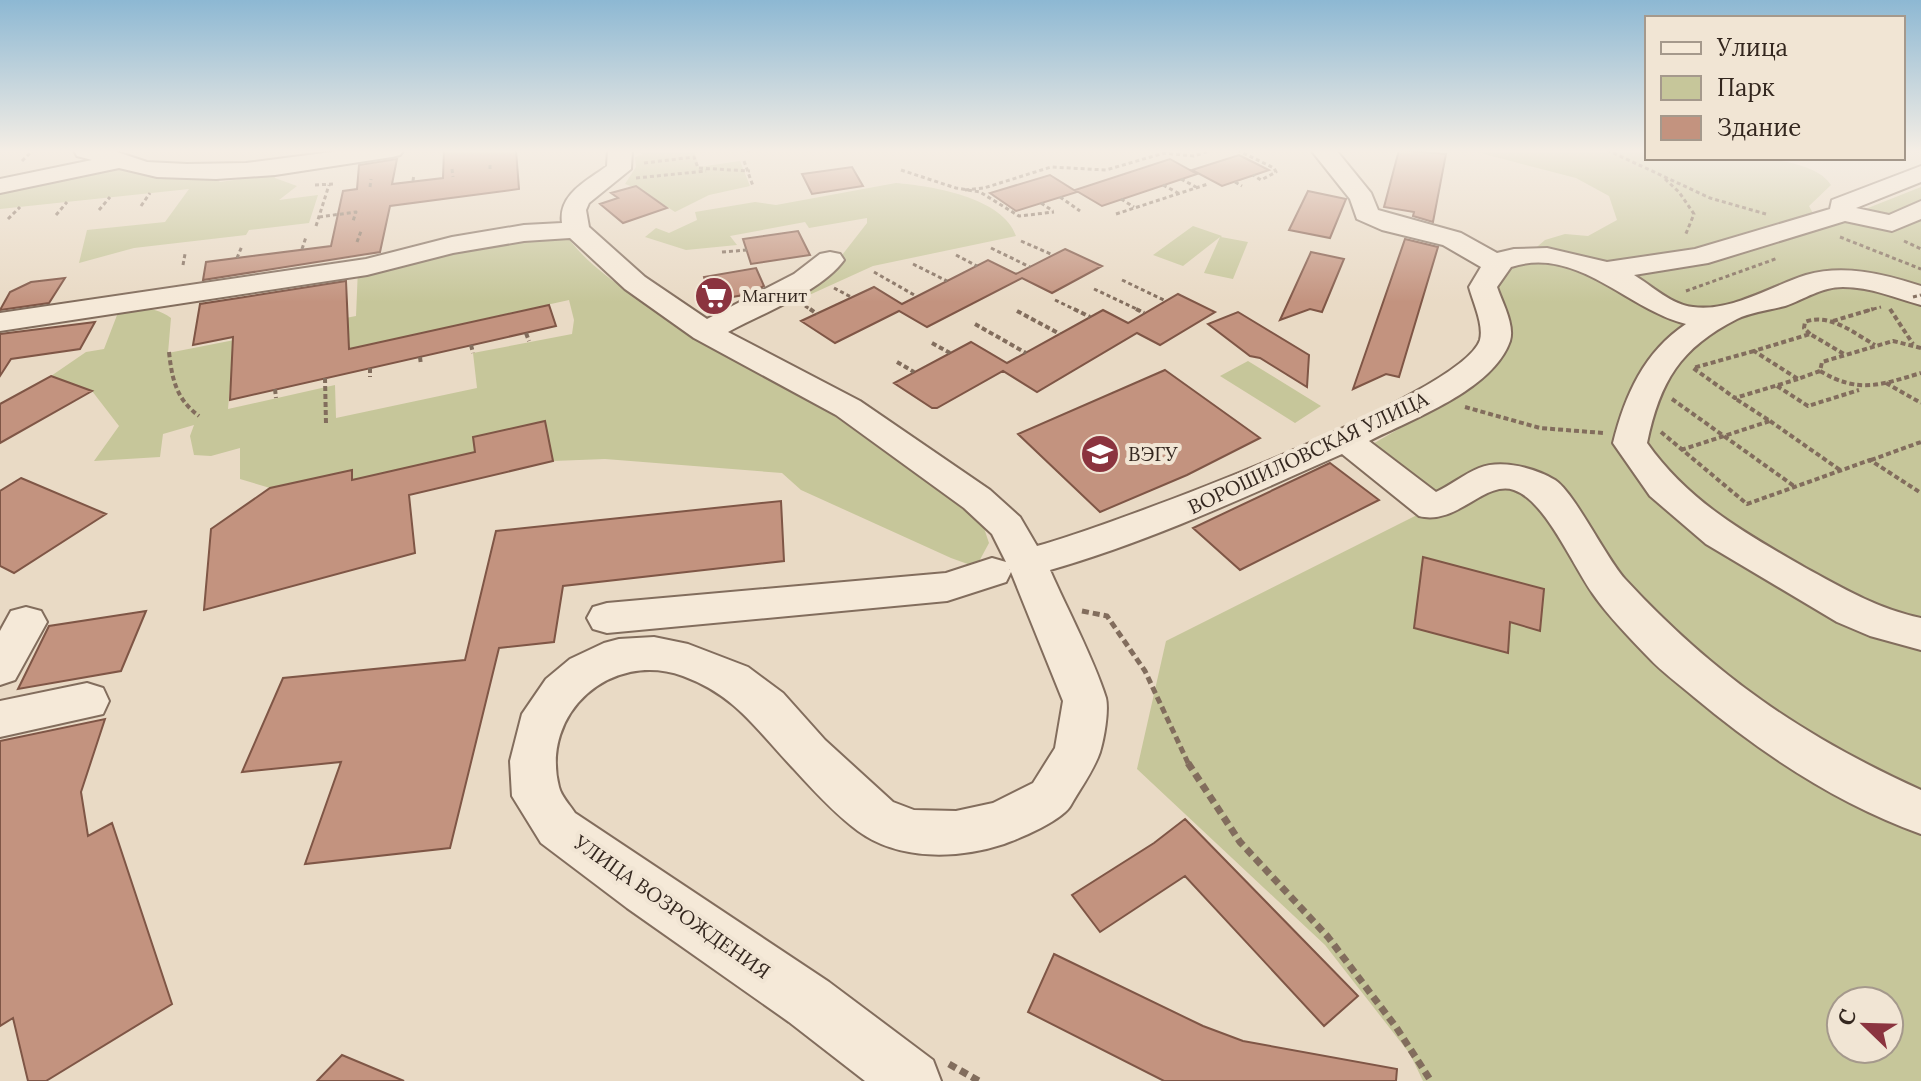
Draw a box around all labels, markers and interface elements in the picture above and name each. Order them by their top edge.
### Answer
legend [1645,16,1905,160]
text: Улица [1716,32,1788,63]
text: Парк [1717,72,1775,103]
text: Здание [1717,112,1801,143]
supermarket icon: Магнит [693,275,735,317]
place label: Магнит [742,284,807,307]
street label: ВОРОШИЛОВСКАЯ УЛИЦА [1184,386,1432,519]
school or university icon: ВЭГУ [1079,433,1121,475]
place label: ВЭГУ [1128,441,1178,466]
street label: УЛИЦА ВОЗРОЖДЕНИЯ [569,829,775,984]
north arrow [1825,985,1905,1065]
text: С [1831,1005,1862,1030]

